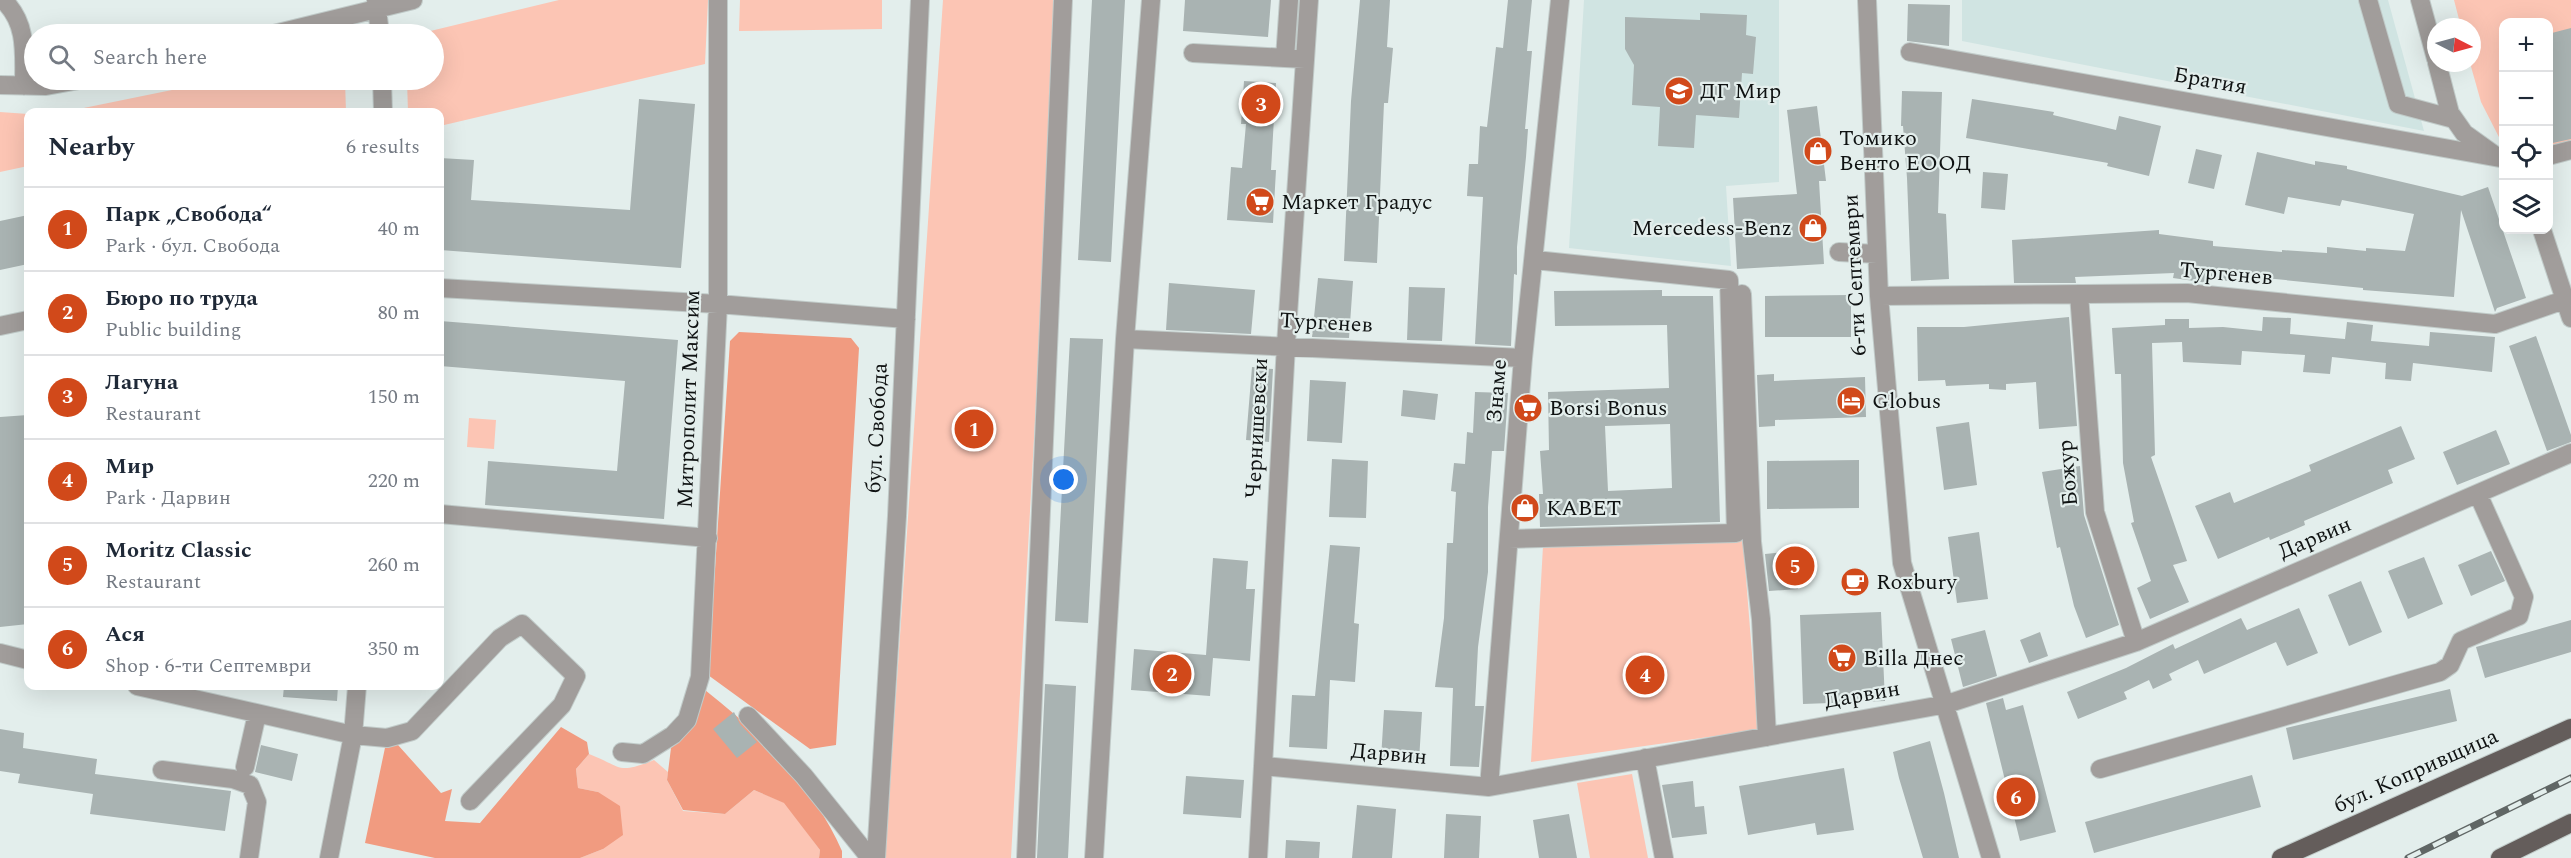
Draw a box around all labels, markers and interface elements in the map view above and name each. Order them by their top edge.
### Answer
north arrow [2427,18,2481,72]
map controls [2499,18,2553,234]
button: + [2499,18,2553,72]
search box [24,24,444,90]
icon: search [45,41,78,74]
text: Search here [93,41,207,74]
street label: Братия [2171,58,2249,104]
button: − [2499,72,2553,126]
school or university icon: ДГ Мир [1663,75,1695,107]
place label: ДГ Мир [1700,75,1781,108]
pin: 3 [1242,82,1280,126]
place label: Томико Венто ЕООД [1839,122,1971,180]
button: locate [2499,126,2553,180]
text: Nearby [48,127,134,167]
text: 6 results [346,132,420,162]
shop icon: Томико Венто ЕООД [1802,135,1834,167]
button: layers [2499,180,2553,234]
supermarket icon: Маркет Градус [1244,186,1276,218]
place label: Маркет Градус [1281,186,1433,219]
street label: 6-ти Септември [1834,193,1876,357]
text: Парк „Свобода“ [105,198,272,231]
place label: Mercedess-Benz [1632,212,1792,245]
shop icon: Mercedess-Benz [1797,212,1829,244]
text: 1 [62,214,73,244]
text: 40 m [378,214,420,244]
text: Park · бул. Свобода [105,231,280,261]
street label: Тургенев [2178,254,2274,294]
text: Бюро по труда [105,282,258,315]
street label: Митрополит Максим [669,289,709,509]
text: 2 [62,298,73,328]
text: 80 m [378,298,420,328]
street label: Тургенев [1279,304,1373,342]
text: Public building [105,315,241,345]
street label: Чернишевски [1237,357,1277,499]
street label: Знаме [1478,358,1516,424]
street label: бул. Свобода [857,362,897,494]
text: Лагуна [105,366,178,399]
text: 3 [62,382,73,412]
text: 150 m [368,382,420,412]
hotel icon: Globus [1835,385,1867,417]
place label: Globus [1872,385,1941,418]
supermarket icon: Borsi Bonus [1512,392,1544,424]
place label: Borsi Bonus [1549,392,1667,425]
text: Restaurant [105,399,201,429]
pin: 1 [954,406,994,452]
street label: Божур [2049,438,2087,508]
text: Мир [105,450,154,483]
your location [1049,465,1078,494]
text: 4 [62,466,73,496]
text: 220 m [368,466,420,496]
text: Park · Дарвин [105,483,231,513]
shop icon: KABET [1509,492,1541,524]
place label: KABET [1546,492,1621,525]
street label: Дарвин [2273,508,2357,568]
text: Moritz Classic [105,534,252,567]
pin: 5 [1776,544,1814,588]
text: 5 [62,550,73,580]
text: 260 m [368,550,420,580]
cafe icon: Roxbury [1839,566,1871,598]
place label: Roxbury [1876,566,1958,599]
text: Restaurant [105,567,201,597]
text: Ася [105,618,145,651]
text: 6 [62,634,73,664]
text: 350 m [368,634,420,664]
supermarket icon: Billa Днес [1826,642,1858,674]
place label: Billa Днес [1863,642,1964,675]
text: Shop · 6-ти Септември [105,651,312,681]
pin: 2 [1152,652,1192,696]
pin: 4 [1626,652,1664,698]
street label: Дарвин [1821,672,1903,718]
street label: бул. Копривщица [2328,720,2504,822]
street label: Дарвин [1349,734,1429,774]
pin: 6 [1996,774,2036,820]

